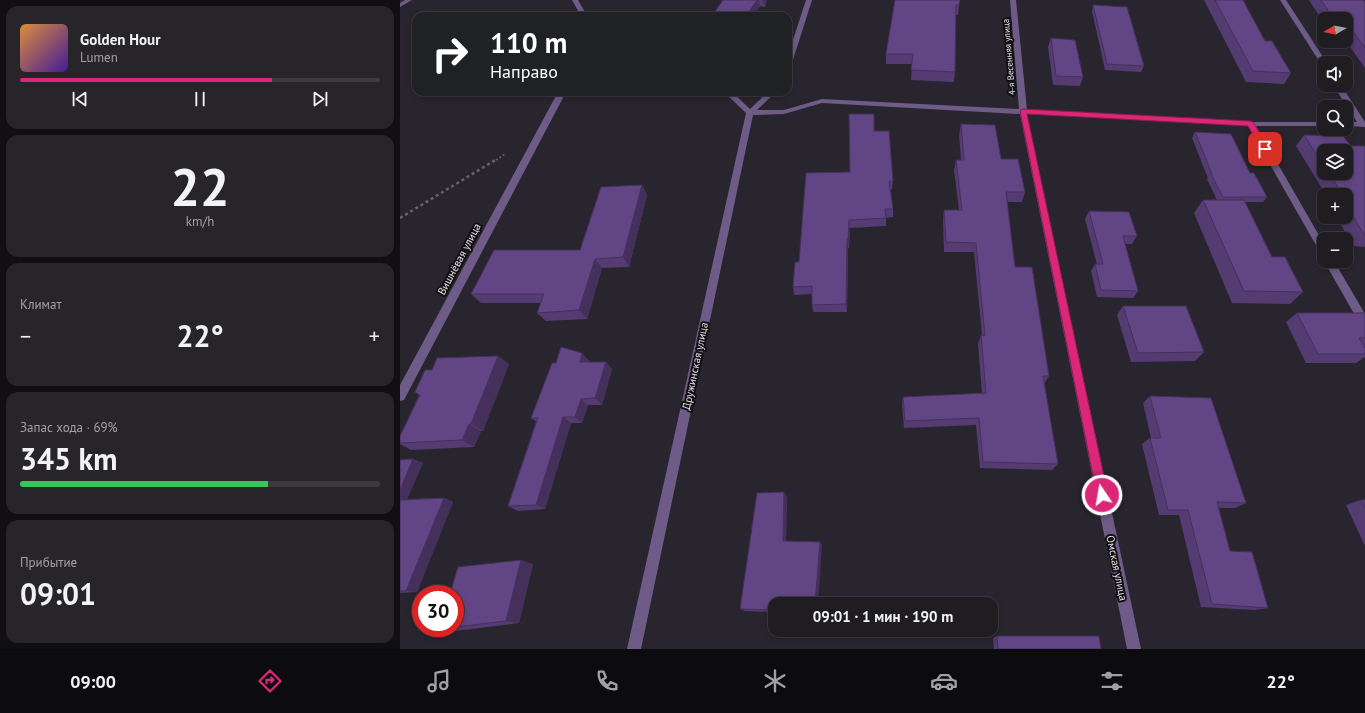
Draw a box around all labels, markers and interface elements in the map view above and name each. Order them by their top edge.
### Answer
north arrow [1317,12,1353,48]
map controls [1317,12,1353,268]
street label: 4-я Весенняя улица [1000,18,1017,96]
text: 110 m [490,24,567,61]
icon: right [424,28,476,80]
text: Golden Hour [80,30,160,49]
text: Lumen [80,49,118,66]
button: sound [1317,56,1353,92]
text: Направо [490,60,558,83]
icon: previous [69,88,91,110]
icon: pause [189,88,211,110]
icon: next [309,88,331,110]
button: search [1317,100,1353,136]
pin [1248,132,1282,166]
icon: arrive [1254,138,1276,160]
button: layers [1317,144,1353,180]
text: 22 [171,153,229,220]
button: + [1317,188,1353,224]
text: km/h [186,213,214,230]
street label: Вишнёвая улица [434,221,484,297]
button: − [1317,232,1353,268]
text: Климат [20,296,62,313]
text: 22° [176,316,224,355]
street label: Дружинская улица [679,321,711,411]
text: − [20,322,31,350]
text: + [369,322,380,350]
text: Запас хода · 69% [20,419,118,436]
text: 345 km [20,439,118,478]
position arrow [1081,474,1123,516]
street label: Омская улица [1103,534,1131,602]
text: Прибытие [20,554,77,571]
text: 09:01 [20,574,96,613]
speed limit sign: 30 [412,585,464,637]
text: 09:01 · 1 мин · 190 m [813,607,953,626]
icon: directions [256,667,284,695]
icon: music [425,667,453,695]
icon: phone [593,667,621,695]
icon: climate [761,667,789,695]
icon: car [930,667,958,695]
icon: filters [1098,667,1126,695]
text: 09:00 [70,670,116,693]
text: 22° [1266,670,1295,693]

